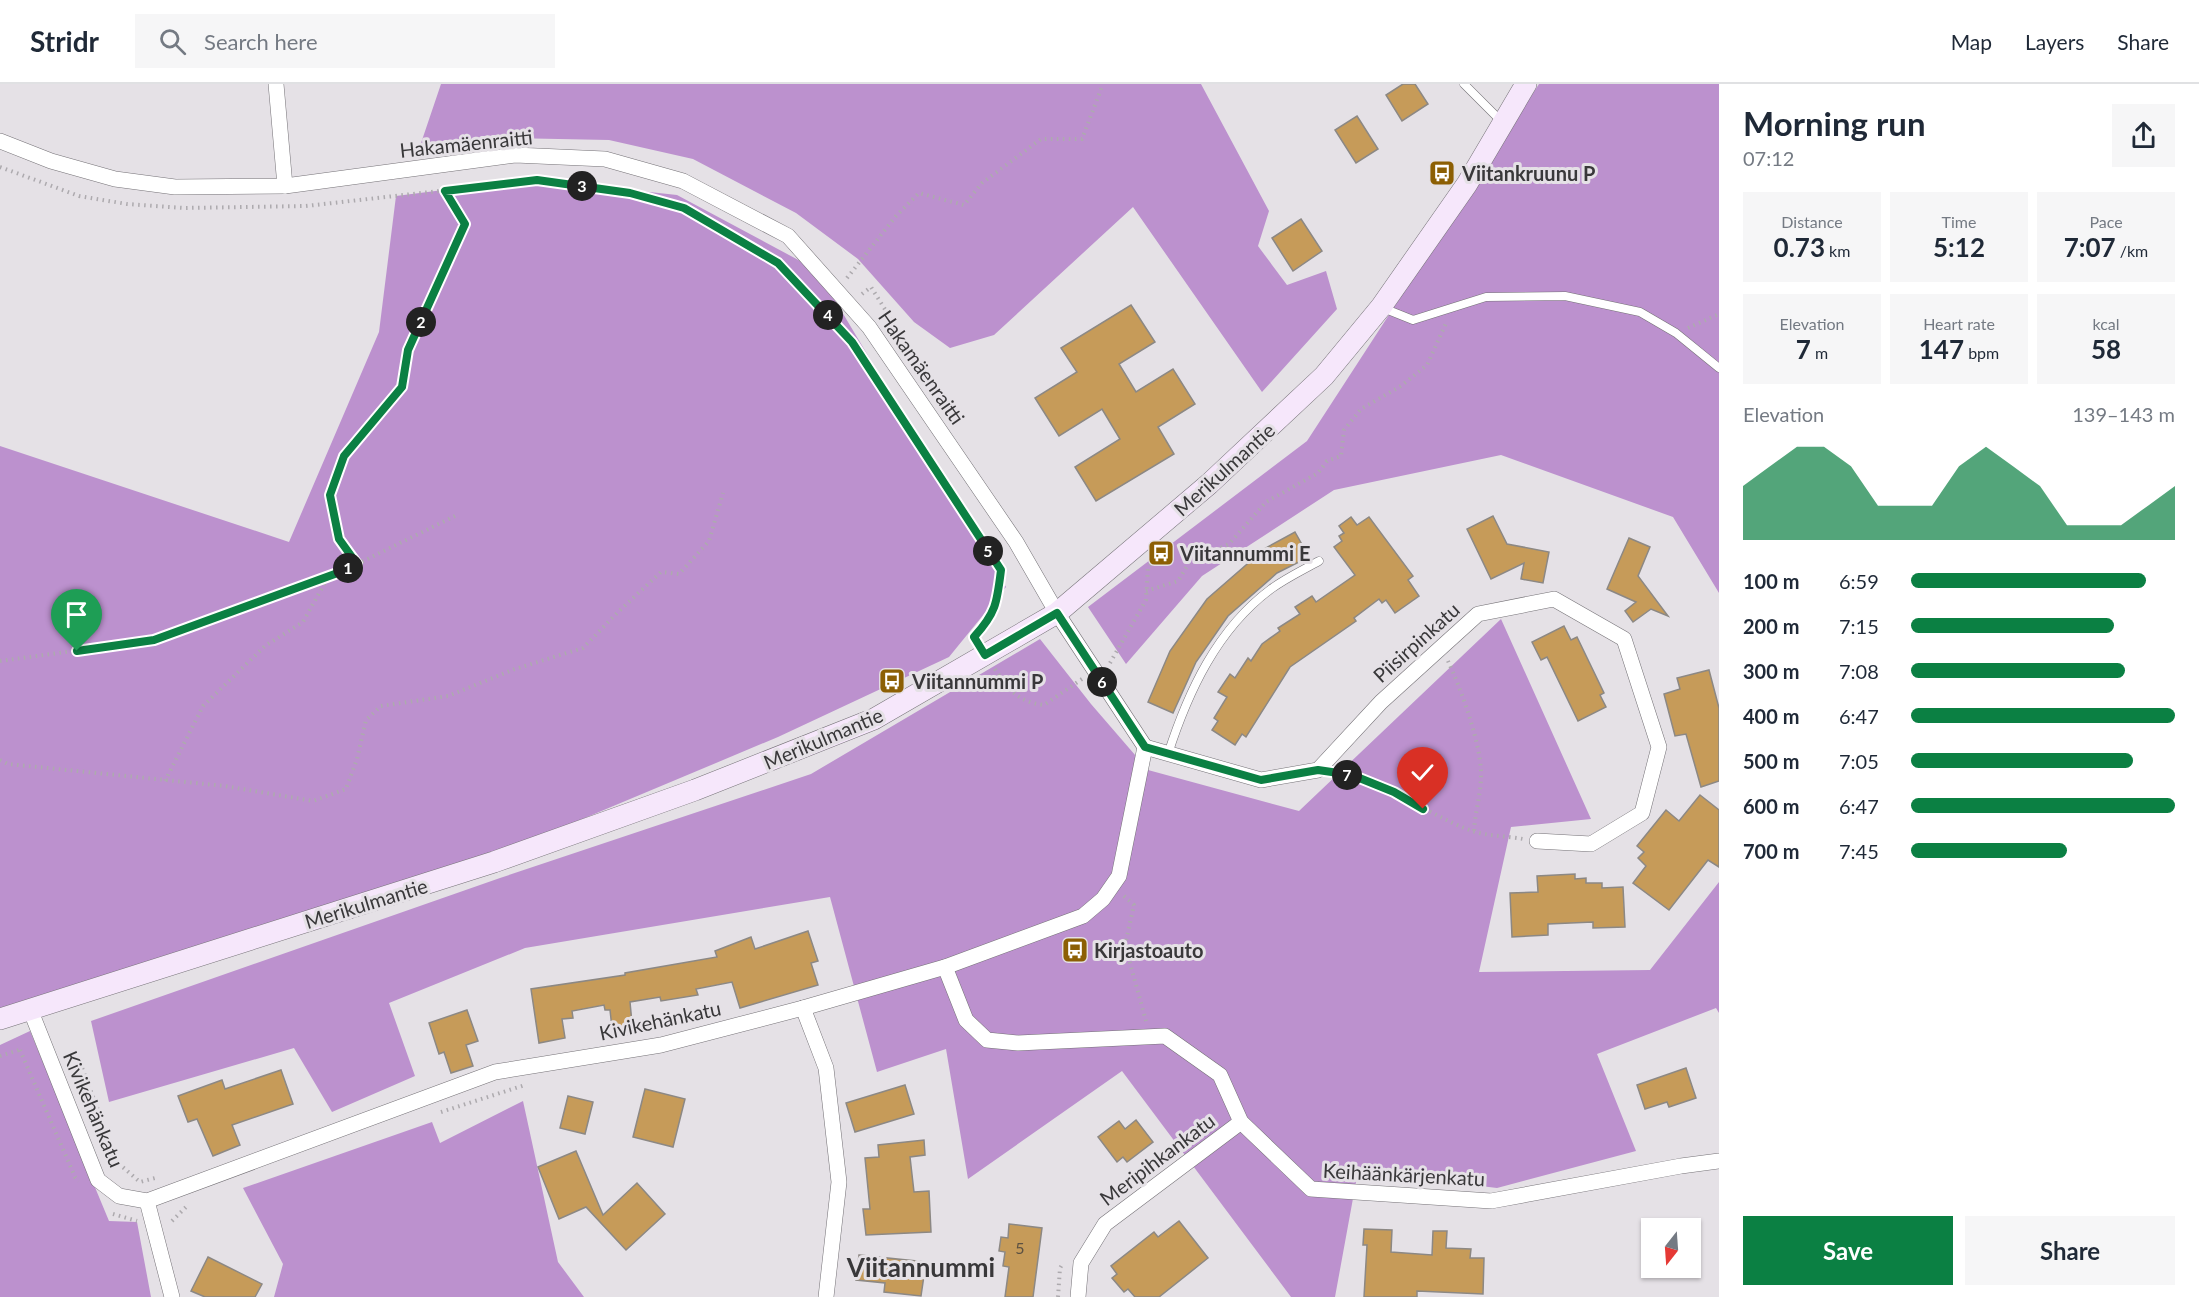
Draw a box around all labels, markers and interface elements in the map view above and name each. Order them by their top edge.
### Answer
search box [135,14,555,68]
text: Stridr [30,24,99,58]
icon: search [156,25,189,58]
text: Search here [204,28,318,55]
text: Map [1951,29,1992,54]
text: Layers [2025,29,2084,54]
text: Share [2117,29,2169,54]
text: Morning run [1743,103,1926,143]
button: share [2112,104,2175,167]
street label: Hakamäenraitti [398,124,534,162]
text: 07:12 [1743,146,1794,170]
bus stop icon: Viitankruunu P [1427,158,1457,188]
place label: Viitankruunu P [1461,161,1595,185]
pin: 3 [567,171,597,201]
text: 3 [577,176,587,195]
text: Distance [1781,212,1843,231]
text: Time [1942,212,1976,231]
text: Pace [2089,212,2123,231]
text: 0.73 [1774,231,1825,263]
text: 5:12 [1933,231,1985,263]
text: 7:07 [2064,231,2116,263]
text: km [1825,241,1850,260]
text: /km [2116,241,2148,260]
pin: 4 [813,300,843,330]
text: 4 [823,305,833,324]
street label: Hakamäenraitti [874,305,970,429]
pin: 2 [406,307,436,337]
text: 2 [416,312,426,331]
text: Elevation [1780,314,1845,333]
text: Heart rate [1923,314,1995,333]
text: kcal [2092,314,2120,333]
text: 7 [1796,333,1811,365]
text: 147 [1919,333,1964,365]
text: 58 [2091,333,2121,365]
text: m [1811,343,1828,362]
text: bpm [1964,343,1999,362]
text: Elevation [1743,402,1824,426]
text: 139–143 m [2072,402,2175,426]
street label: Merikulmantie [1169,418,1279,520]
pin: 5 [973,536,1003,566]
bus stop icon: Viitannummi E [1146,538,1176,568]
text: 5 [983,541,993,560]
place label: Viitannummi E [1179,541,1310,565]
pin: 1 [333,553,363,583]
text: 1 [343,558,353,577]
text: 100 m [1743,569,1799,593]
text: 6:59 [1839,569,1879,593]
pin [51,589,102,651]
street label: Piisirpinkatu [1368,597,1464,687]
icon: arrive [60,598,93,631]
text: 200 m [1743,614,1799,638]
text: 7:15 [1839,614,1879,638]
text: 300 m [1743,659,1799,683]
text: 7:08 [1839,659,1879,683]
bus stop icon: Viitannummi P [877,666,907,696]
pin: 6 [1087,667,1117,697]
place label: Viitannummi P [911,669,1043,693]
text: 6 [1097,672,1107,691]
street label: Merikulmantie [760,702,886,774]
text: 400 m [1743,704,1799,728]
text: 6:47 [1839,704,1879,728]
pin [1397,747,1448,809]
text: 500 m [1743,749,1799,773]
text: 7:05 [1839,749,1879,773]
icon: check [1406,756,1439,789]
pin: 7 [1332,760,1362,790]
text: 7 [1342,765,1352,784]
text: 600 m [1743,794,1799,818]
text: 6:47 [1839,794,1879,818]
text: 700 m [1743,839,1799,863]
text: 7:45 [1839,839,1879,863]
street label: Merikulmantie [302,873,430,933]
bus stop icon: Kirjastoauto [1060,935,1090,965]
place label: Kirjastoauto [1094,938,1203,962]
street label: Kivikehänkatu [597,995,723,1045]
street label: Kivikehänkatu [59,1047,129,1171]
street label: Meripihkankatu [1095,1108,1219,1210]
street label: Keihäänkärjenkatu [1322,1158,1486,1190]
button: Save [1743,1216,1953,1285]
button: Share [1965,1216,2175,1285]
north arrow [1641,1218,1701,1278]
map controls [1641,1218,1701,1278]
house number: 5 [1015,1238,1025,1257]
district label: Viitannummi [846,1251,995,1283]

